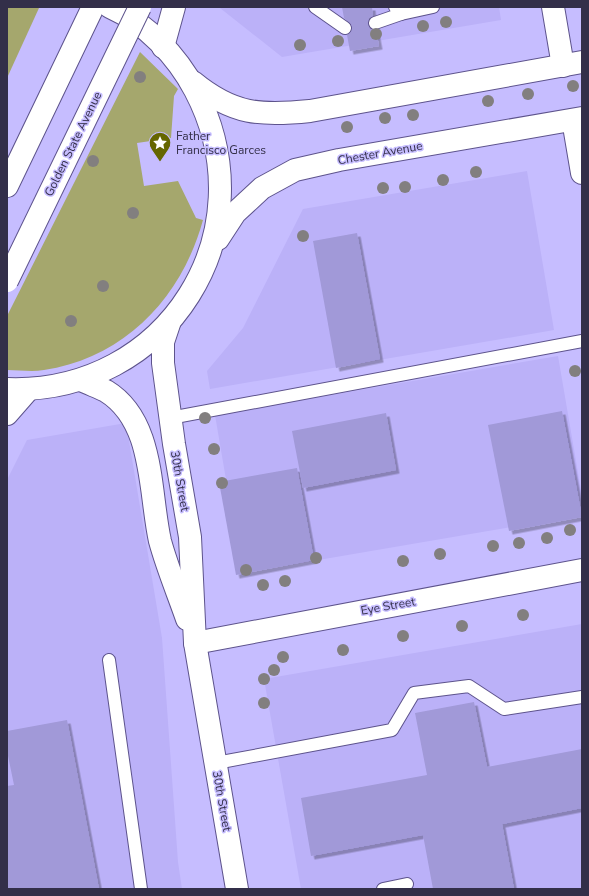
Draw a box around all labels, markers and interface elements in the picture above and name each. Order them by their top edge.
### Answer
street label: Golden State Avenue [41,89,105,199]
place label: Father Francisco Garces [176,128,266,158]
place icon: Father Francisco Garces [147,130,173,163]
street label: Chester Avenue [336,138,424,168]
street label: 30th Street [167,449,193,513]
street label: Eye Street [359,593,417,619]
street label: 30th Street [209,769,235,833]

